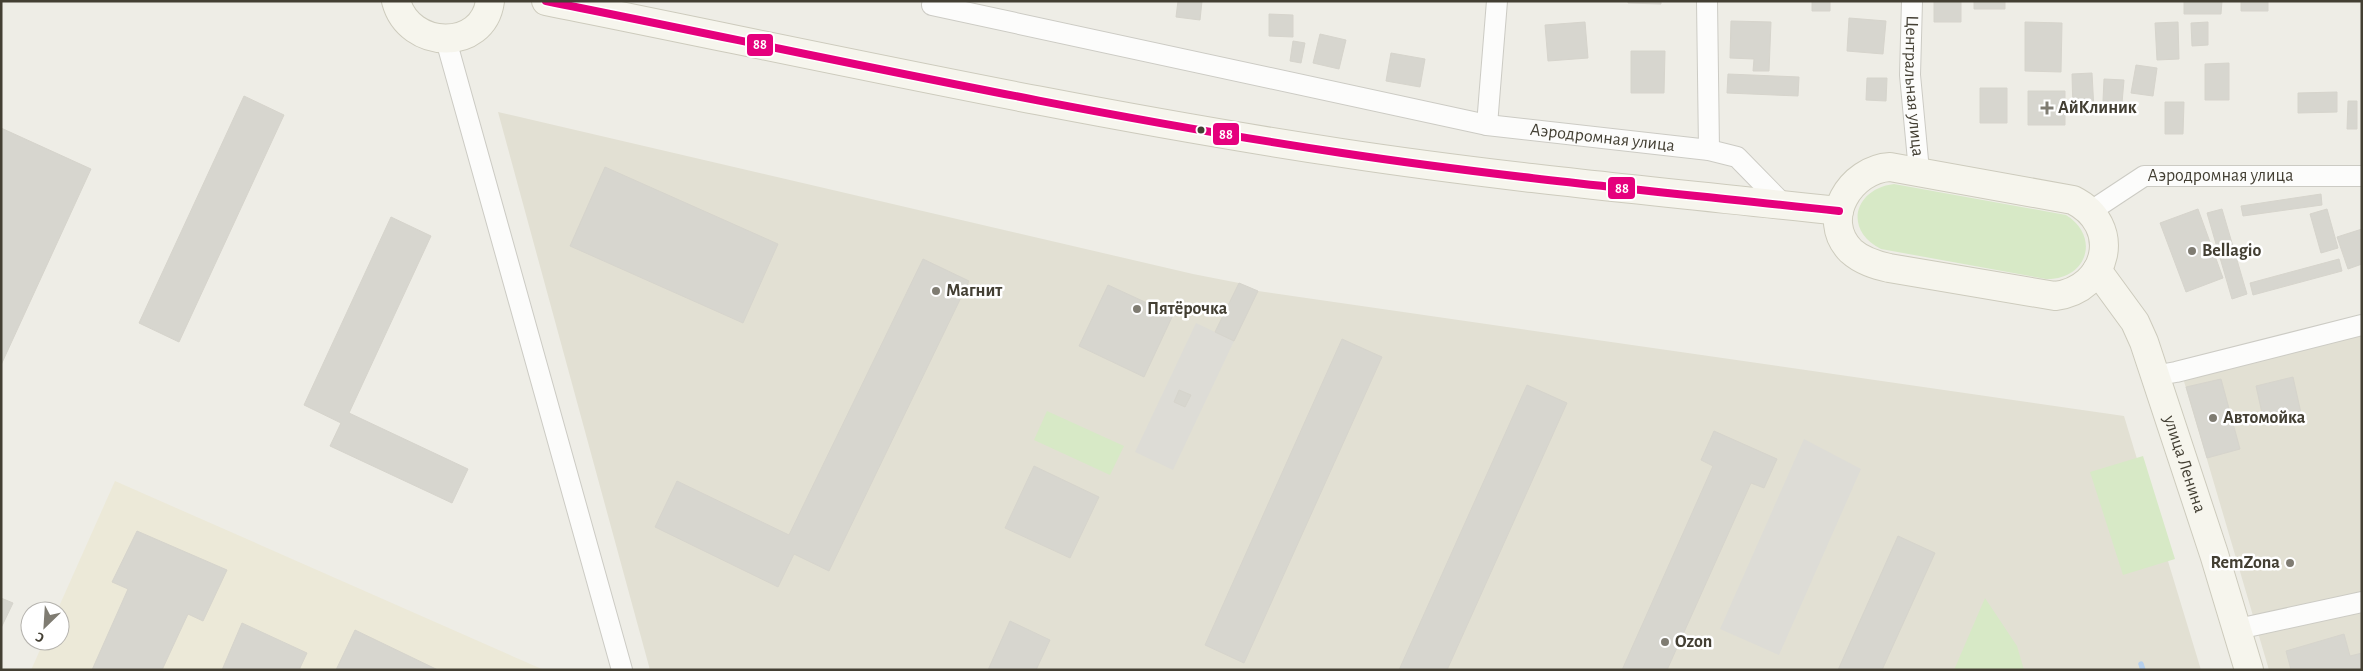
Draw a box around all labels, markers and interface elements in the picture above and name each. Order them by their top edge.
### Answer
street label: Центральная улица [1901,15,1927,157]
line badge: 88 [746,33,774,57]
text: 88 [753,38,767,52]
place label: АйКлиник [2058,99,2137,117]
marker: АйКлиник [2040,101,2054,115]
street label: Аэродромная улица [1529,121,1676,155]
line badge: 88 [1212,122,1240,146]
unlabelled marker [1196,125,1206,135]
text: 88 [1219,128,1233,142]
street label: Аэродромная улица [2148,167,2293,185]
line badge: 88 [1607,176,1636,200]
text: 88 [1615,182,1629,196]
place label: Bellagio [2202,242,2262,260]
marker: Bellagio [2186,245,2198,257]
place label: Магнит [946,282,1003,300]
marker: Магнит [930,285,942,297]
place label: Пятёрочка [1147,300,1228,318]
marker: Пятёрочка [1131,303,1143,315]
place label: Автомойка [2223,409,2306,427]
street label: улица Ленина [2160,412,2209,515]
marker: Автомойка [2207,412,2219,424]
place label: RemZona [2210,554,2280,572]
marker: RemZona [2284,557,2296,569]
north arrow [20,601,70,651]
text: С [33,629,46,645]
place label: Ozon [1675,633,1712,651]
marker: Ozon [1659,636,1671,648]

